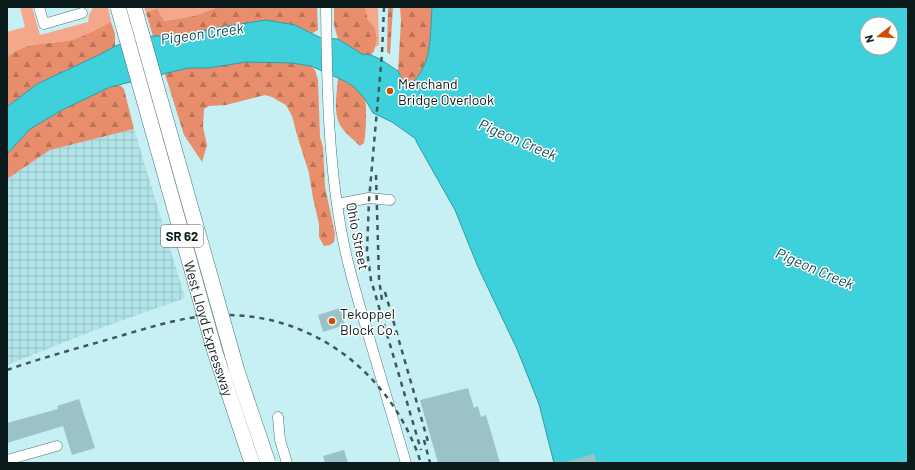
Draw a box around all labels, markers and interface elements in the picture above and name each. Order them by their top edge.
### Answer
north arrow [859,16,899,56]
water label: Pigeon Creek [159,18,245,48]
text: N [862,34,876,44]
place label: Merchand Bridge Overlook [398,75,494,108]
marker: Merchand Bridge Overlook [385,86,395,96]
water label: Pigeon Creek [476,114,561,164]
street label: Ohio Street [343,201,373,271]
road number: SR 62 [161,225,203,247]
water label: Pigeon Creek [773,243,858,293]
street label: West Lloyd Expressway [181,259,238,399]
place label: Tekoppel Block Co. [340,305,397,338]
marker: Tekoppel Block Co. [327,316,337,326]

